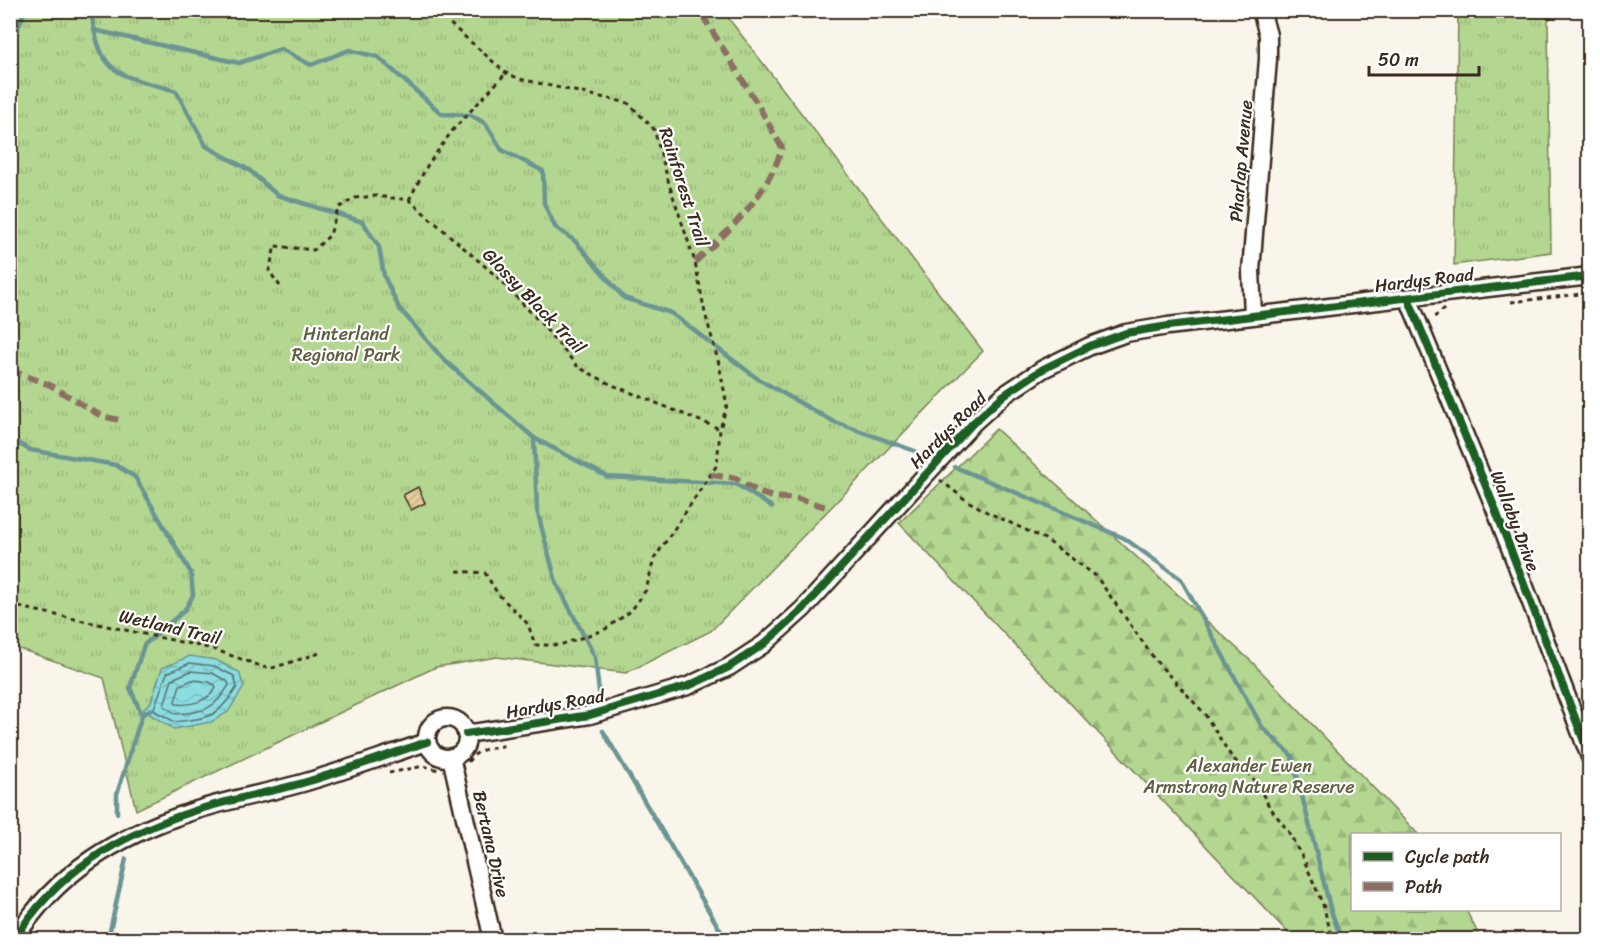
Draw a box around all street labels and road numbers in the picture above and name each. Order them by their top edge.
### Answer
street label: Pharlap Avenue [1220,99,1262,223]
street label: Rainforest Trail [650,123,719,252]
street label: Glossy Black Trail [474,240,594,363]
street label: Hardys Road [1373,258,1477,302]
street label: Hardys Road [902,382,996,476]
street label: Wallaby Drive [1481,466,1549,576]
street label: Wetland Trail [116,600,225,654]
street label: Hardys Road [503,679,608,728]
street label: Bertana Drive [463,787,519,901]

